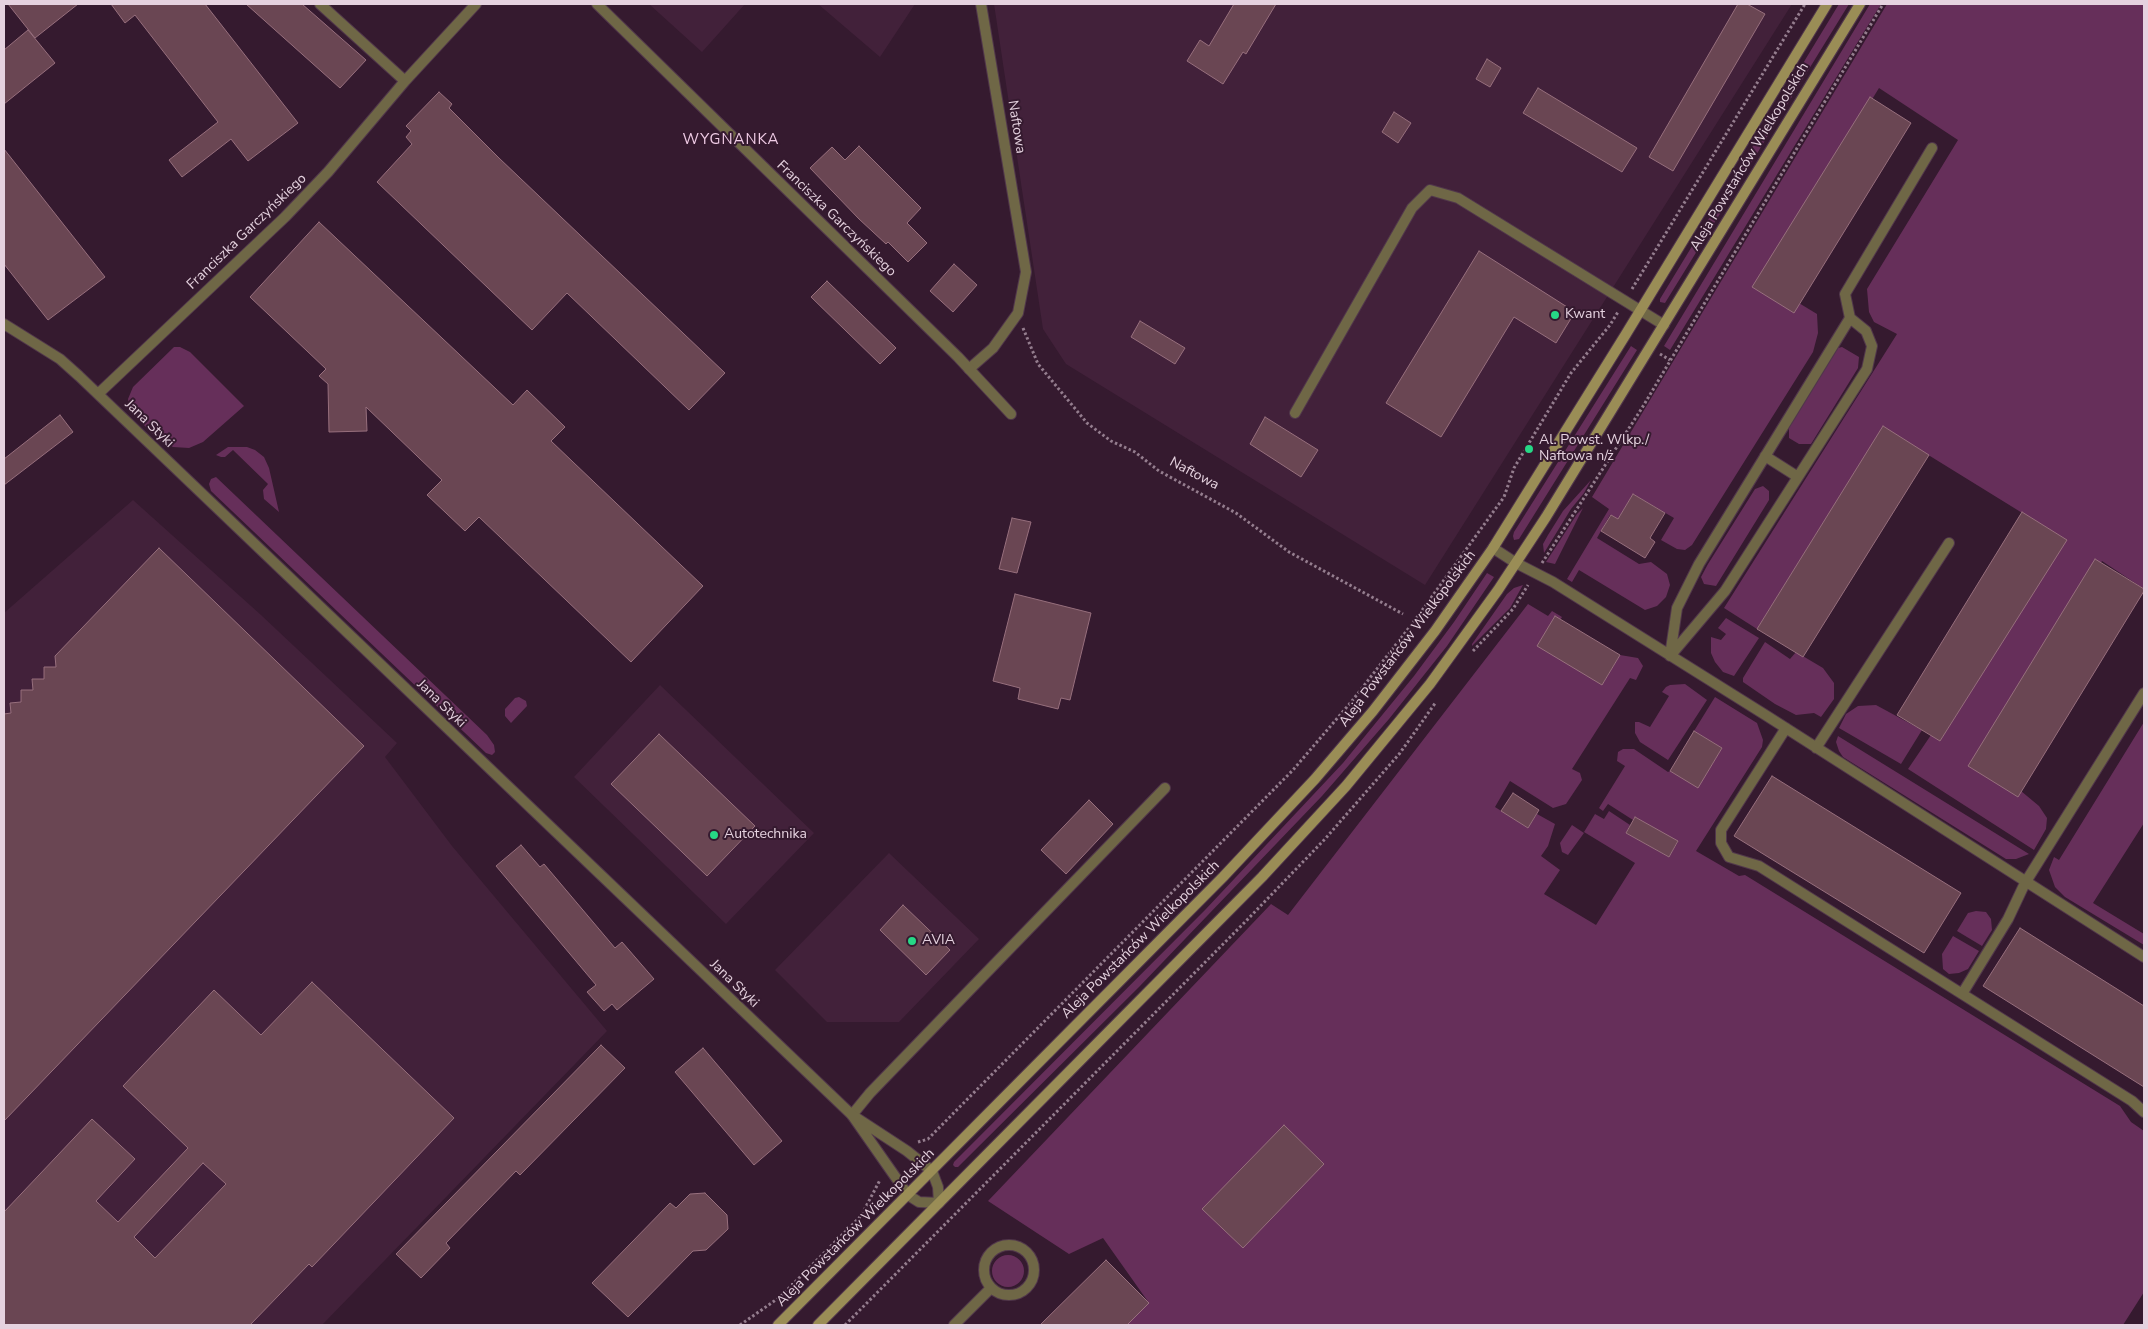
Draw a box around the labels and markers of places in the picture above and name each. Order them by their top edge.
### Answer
place label: Kwant [1565,307,1605,323]
marker: Kwant [1549,309,1561,321]
place label: Al. Powst. Wlkp./ Naftowa n/ż [1539,433,1649,466]
marker: Al. Powst. Wlkp./ Naftowa n/ż [1523,443,1535,455]
place label: Autotechnika [724,827,807,843]
marker: Autotechnika [708,829,720,841]
place label: AVIA [922,933,955,949]
marker: AVIA [906,935,918,947]

